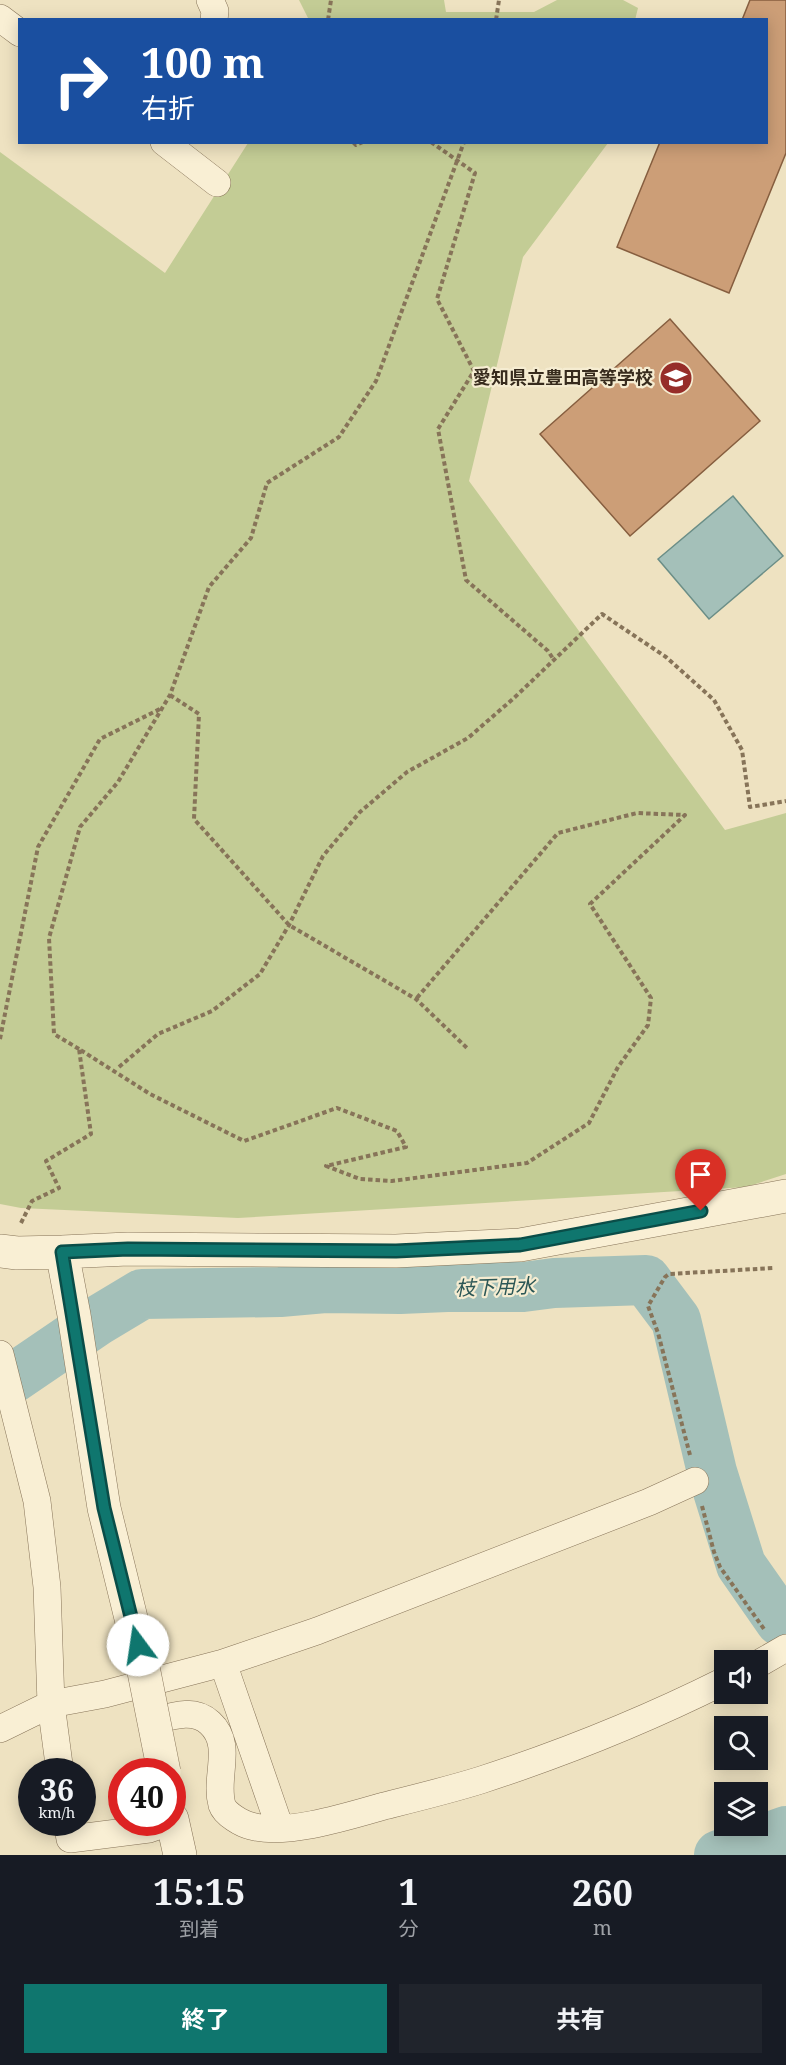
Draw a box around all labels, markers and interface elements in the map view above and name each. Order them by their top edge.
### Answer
text: 100 m [141,33,265,90]
icon: right [42,42,120,120]
text: 右折 [141,89,195,126]
school or university icon: 愛知県立豊田高等学校 [658,360,694,396]
place label: 愛知県立豊田高等学校 [473,365,653,389]
pin [675,1149,726,1211]
icon: arrive [684,1158,717,1191]
water label: 枝下用水 [455,1272,537,1301]
position arrow [106,1613,170,1677]
map controls [714,1650,768,1836]
button: sound [714,1650,768,1704]
button: search [714,1716,768,1770]
speed limit sign: 40 [108,1758,186,1836]
text: 36 [40,1769,74,1810]
button: layers [714,1782,768,1836]
text: km/h [39,1802,75,1822]
text: 15:15 [153,1867,245,1916]
text: 1 [398,1867,419,1916]
text: 260 [572,1868,633,1917]
text: m [593,1914,612,1941]
text: 到着 [179,1915,219,1942]
text: 分 [399,1915,419,1942]
button: 終了 [24,1984,387,2053]
button: 共有 [399,1984,762,2053]

